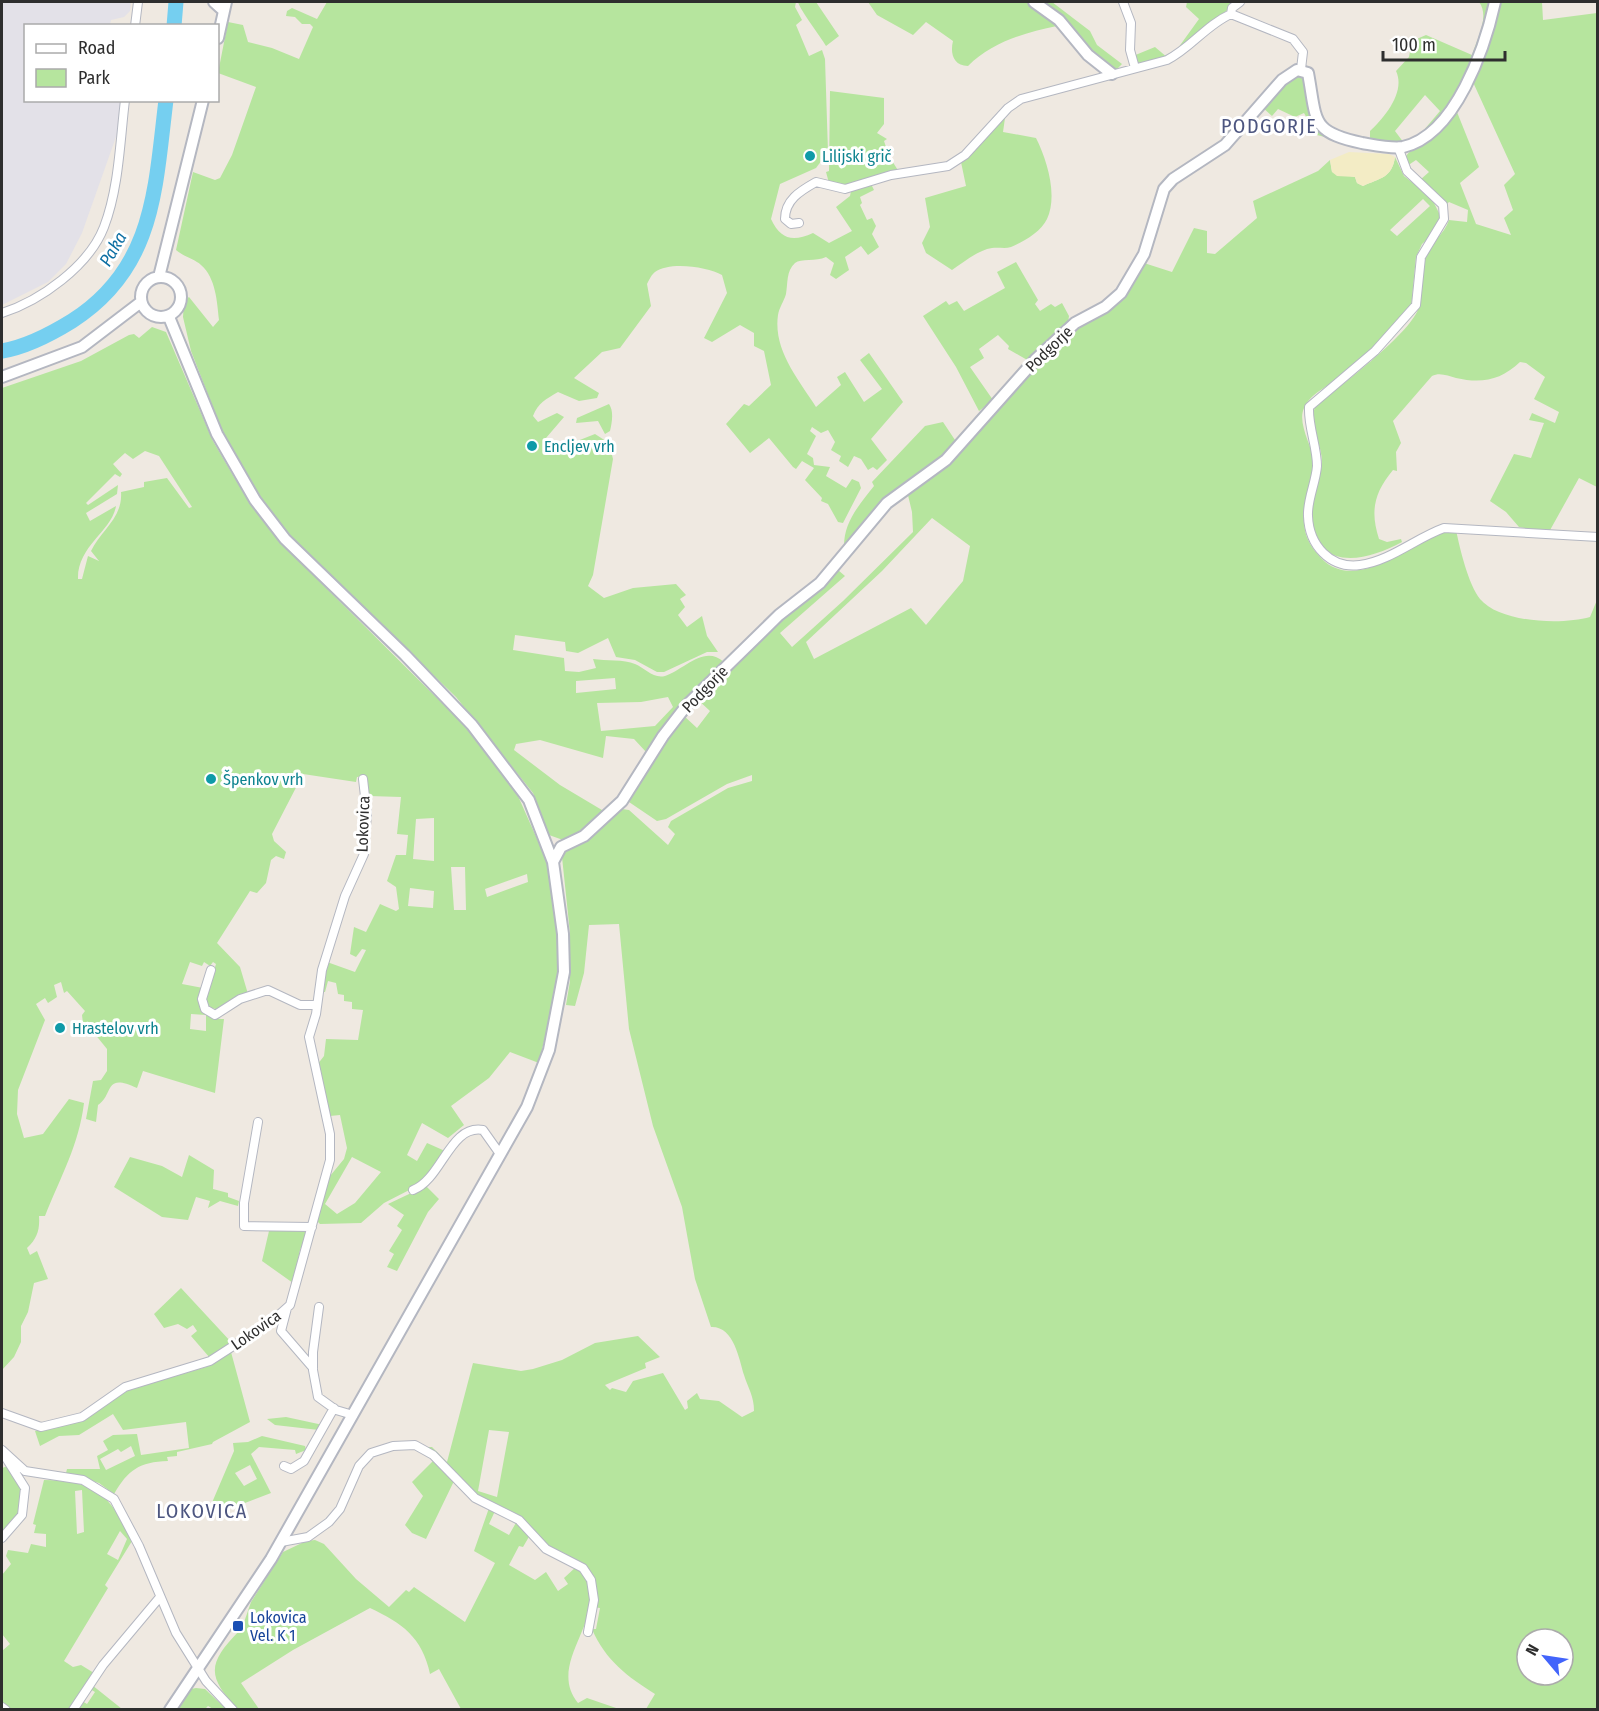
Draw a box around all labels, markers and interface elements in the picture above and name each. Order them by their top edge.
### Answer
legend [24,24,219,102]
scale bar [1383,24,1504,62]
text: 100 m [1392,34,1436,56]
text: Road [78,37,115,59]
text: Park [78,67,111,89]
district label: PODGORJE [1221,114,1317,138]
place label: Lilijski grič [822,147,892,166]
marker: Lilijski grič [803,149,817,163]
water label: Paka [94,228,132,270]
street label: Podgorje [1022,322,1076,376]
place label: Encljev vrh [544,437,615,456]
marker: Encljev vrh [525,439,539,453]
street label: Podgorje [678,662,732,716]
place label: Špenkov vrh [223,769,303,789]
marker: Špenkov vrh [204,772,218,786]
street label: Lokovica [353,795,373,853]
place label: Hrastelov vrh [72,1019,159,1038]
marker: Hrastelov vrh [53,1021,67,1035]
street label: Lokovica [227,1306,285,1354]
district label: LOKOVICA [156,1499,248,1523]
place label: Lokovica Vel. K 1 [250,1608,307,1645]
marker: Lokovica Vel. K 1 [231,1619,245,1633]
north arrow [1515,1627,1575,1687]
text: N [1522,1641,1543,1659]

